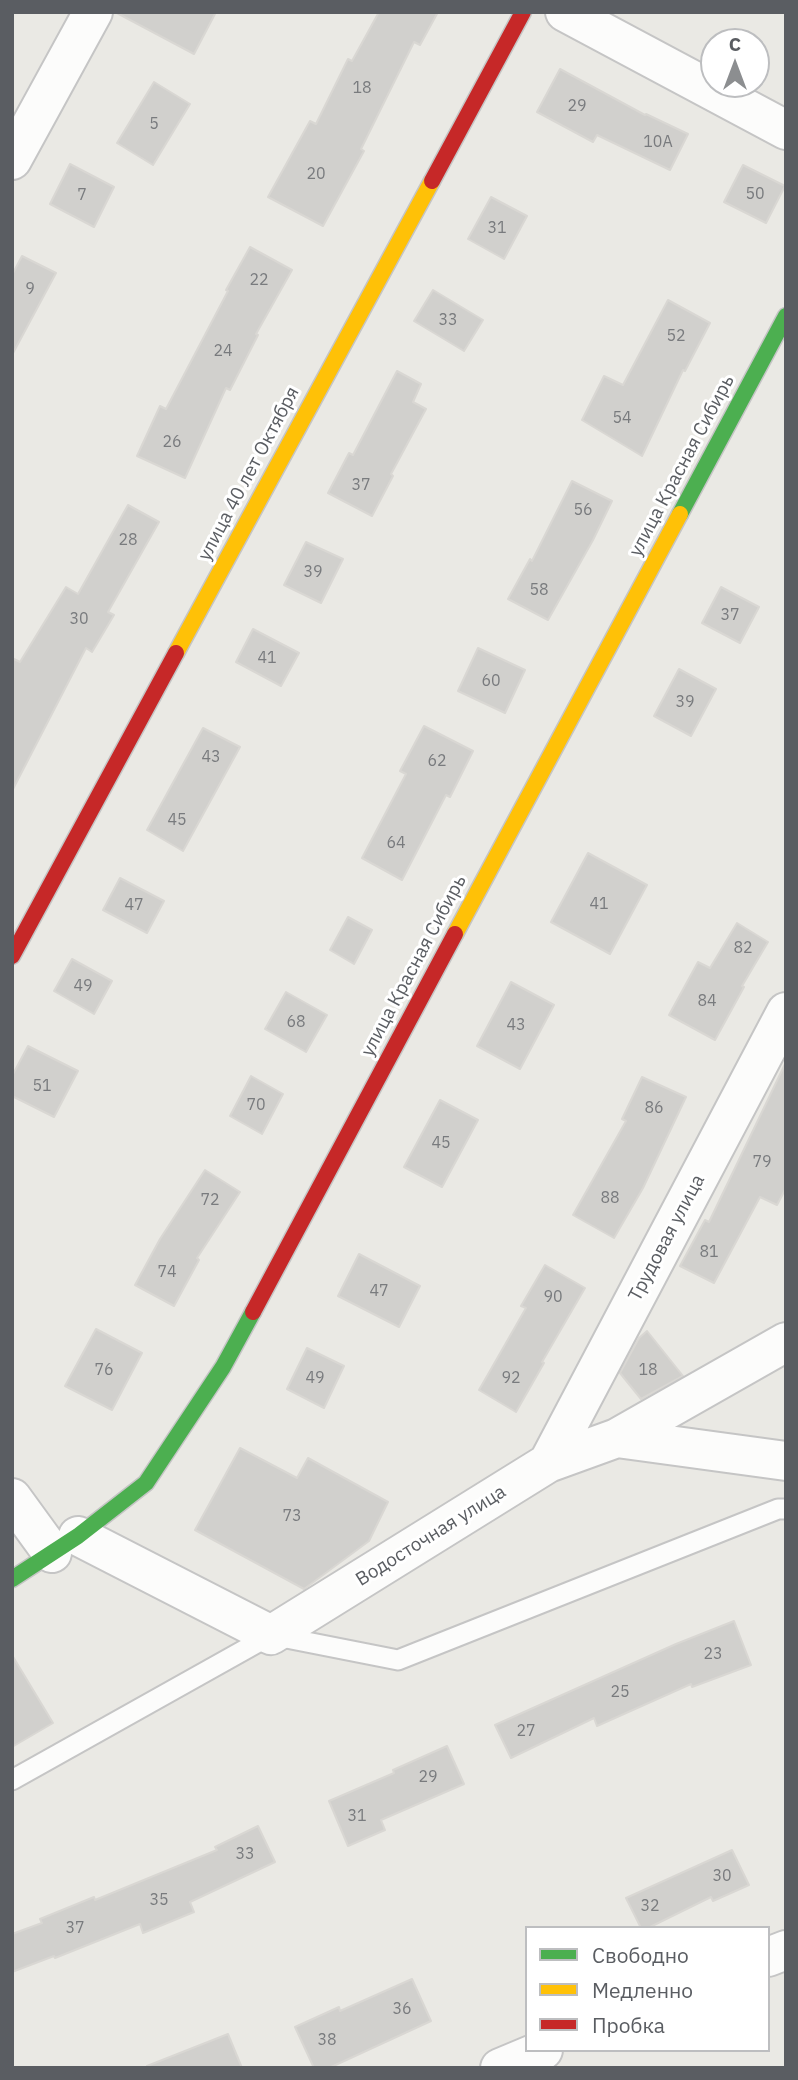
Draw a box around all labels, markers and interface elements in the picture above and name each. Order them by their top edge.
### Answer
north arrow [700,28,770,98]
text: С [729,32,741,56]
house number: 18 [352,78,372,98]
house number: 29 [567,96,587,116]
house number: 5 [149,114,159,134]
house number: 10А [643,132,673,152]
house number: 20 [306,164,326,184]
house number: 50 [745,184,765,204]
house number: 7 [77,185,87,205]
house number: 31 [487,218,507,238]
house number: 22 [249,270,269,290]
house number: 9 [25,279,35,299]
house number: 33 [438,310,458,330]
house number: 52 [666,326,686,346]
house number: 24 [213,341,233,361]
street label: улица Красная Сибирь [624,371,740,561]
street label: улица 40 лет Октября [194,383,304,565]
house number: 54 [612,408,632,428]
house number: 26 [162,432,182,452]
house number: 37 [351,475,371,495]
house number: 56 [573,500,593,520]
house number: 28 [118,530,138,550]
house number: 39 [303,562,323,582]
house number: 58 [529,580,549,600]
house number: 37 [720,605,740,625]
house number: 30 [69,609,89,629]
house number: 41 [257,648,277,668]
house number: 60 [481,671,501,691]
house number: 39 [675,692,695,712]
house number: 43 [201,747,221,767]
house number: 62 [427,751,447,771]
house number: 45 [167,810,187,830]
house number: 64 [386,833,406,853]
street label: улица Красная Сибирь [356,871,472,1061]
house number: 41 [589,894,609,914]
house number: 47 [124,895,144,915]
house number: 82 [733,938,753,958]
house number: 49 [73,976,93,996]
house number: 84 [697,991,717,1011]
house number: 68 [286,1012,306,1032]
house number: 43 [506,1015,526,1035]
house number: 51 [32,1076,52,1096]
house number: 70 [246,1095,266,1115]
house number: 86 [644,1098,664,1118]
house number: 45 [431,1133,451,1153]
house number: 79 [752,1152,772,1172]
street label: Трудовая улица [624,1171,710,1305]
house number: 88 [600,1188,620,1208]
house number: 72 [200,1190,220,1210]
house number: 81 [699,1242,719,1262]
house number: 74 [157,1262,177,1282]
house number: 47 [369,1281,389,1301]
house number: 90 [543,1287,563,1307]
house number: 76 [94,1360,114,1380]
house number: 18 [638,1360,658,1380]
house number: 49 [305,1368,325,1388]
house number: 92 [501,1368,521,1388]
street label: Водосточная улица [352,1481,510,1591]
house number: 73 [282,1506,302,1526]
house number: 23 [703,1644,723,1664]
house number: 25 [610,1682,630,1702]
house number: 27 [516,1721,536,1741]
house number: 29 [418,1767,438,1787]
house number: 31 [347,1806,367,1826]
house number: 33 [235,1844,255,1864]
house number: 30 [712,1866,732,1886]
house number: 35 [149,1890,169,1910]
house number: 32 [640,1896,660,1916]
house number: 37 [65,1918,85,1938]
legend [525,1926,770,2052]
text: Свободно [592,1941,689,1969]
text: Медленно [592,1976,693,2004]
house number: 36 [392,1999,412,2019]
text: Пробка [592,2011,665,2039]
house number: 38 [317,2030,337,2050]

